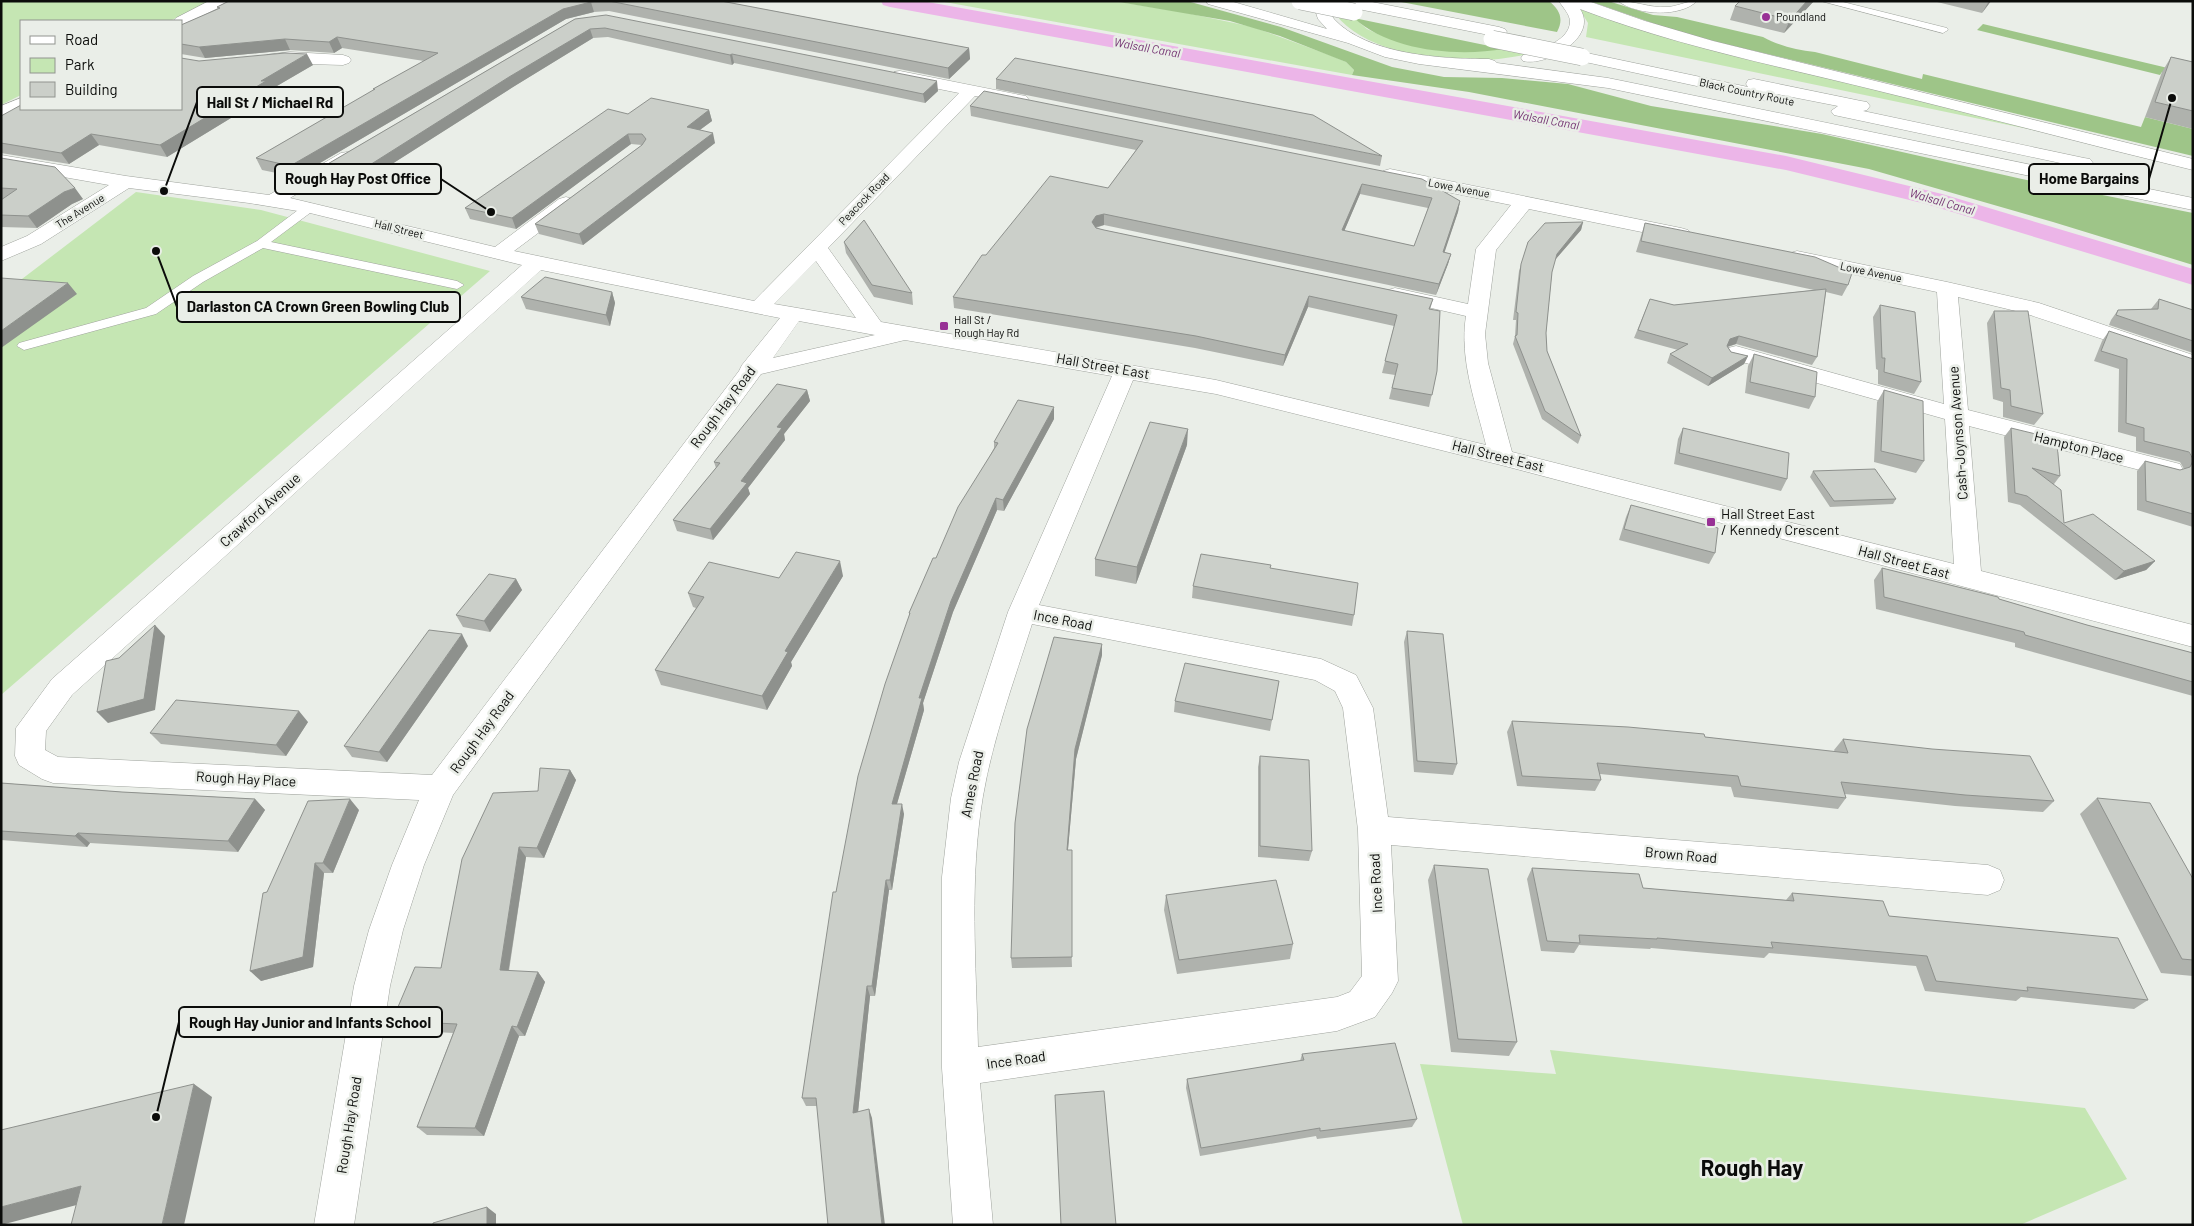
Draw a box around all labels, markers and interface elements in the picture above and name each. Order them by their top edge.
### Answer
place label: Poundland [1776,10,1826,23]
marker: Poundland [1760,11,1772,23]
legend [20,20,182,110]
text: Road [65,30,98,48]
water label: Walsall Canal [1113,34,1182,60]
text: Park [65,55,95,73]
street label: Black Country Route [1698,75,1796,108]
text: Building [65,80,118,98]
callout: Hall St / Michael Rd [197,87,343,117]
text: Hall St / Michael Rd [207,93,333,111]
water label: Walsall Canal [1512,106,1581,132]
callout: Rough Hay Post Office [275,164,441,194]
callout: Home Bargains [2029,164,2149,194]
text: Rough Hay Post Office [285,169,431,187]
text: Home Bargains [2039,169,2139,187]
street label: Peacock Road [836,170,892,227]
street label: Lowe Avenue [1427,175,1491,200]
water label: Walsall Canal [1908,185,1977,217]
street label: The Avenue [53,190,107,231]
street label: Hall Street [373,216,425,241]
street label: Lowe Avenue [1839,259,1903,284]
callout: Darlaston CA Crown Green Bowling Club [177,292,460,322]
text: Darlaston CA Crown Green Bowling Club [187,297,449,315]
place label: Hall St / Rough Hay Rd [954,313,1019,339]
marker: Hall St / Rough Hay Rd [938,320,950,332]
street label: Hall Street East [1055,349,1151,382]
street label: Rough Hay Road [686,362,759,451]
street label: Cash-Joynson Avenue [1944,366,1971,500]
street label: Hampton Place [2033,427,2126,466]
street label: Hall Street East [1450,436,1546,475]
street label: Crawford Avenue [216,469,303,550]
place label: Hall Street East / Kennedy Crescent [1721,505,1840,538]
marker: Hall Street East / Kennedy Crescent [1705,516,1717,528]
street label: Hall Street East [1857,541,1952,582]
street label: Ince Road [1032,605,1094,634]
street label: Rough Hay Road [446,687,517,776]
street label: Ames Road [957,749,986,819]
street label: Rough Hay Place [195,767,297,790]
street label: Brown Road [1644,843,1718,866]
street label: Ince Road [1365,853,1386,913]
callout: Rough Hay Junior and Infants School [179,1007,442,1037]
text: Rough Hay Junior and Infants School [189,1013,431,1031]
street label: Ince Road [985,1047,1047,1072]
street label: Rough Hay Road [332,1075,365,1175]
district label: Rough Hay [1701,1154,1803,1180]

